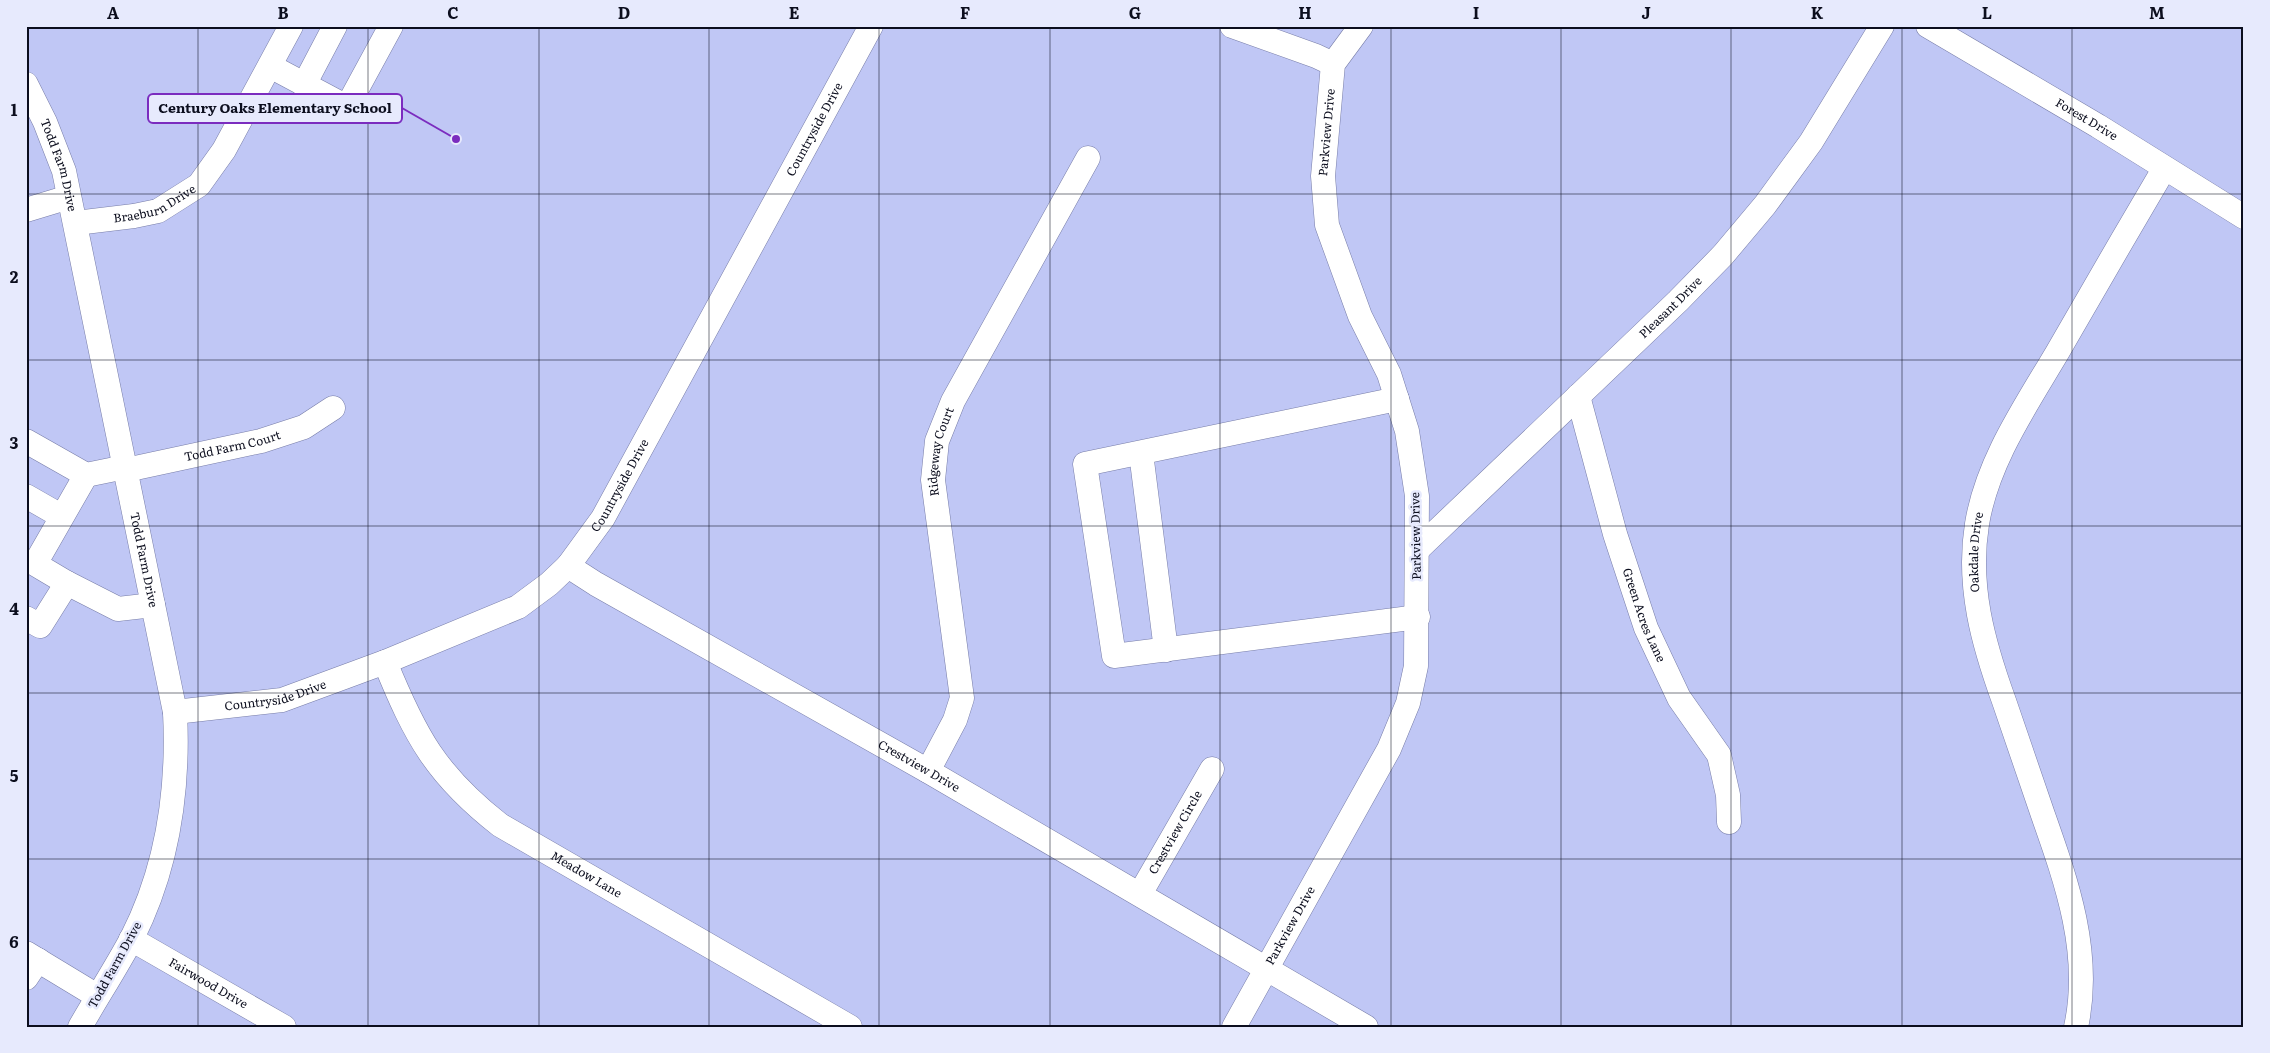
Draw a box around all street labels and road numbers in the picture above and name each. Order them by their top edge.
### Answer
street label: Countryside Drive [781,79,847,179]
street label: Parkview Drive [1313,88,1339,177]
street label: Forest Drive [2053,93,2122,144]
street label: Todd Farm Drive [37,116,82,213]
street label: Braeburn Drive [112,179,199,226]
street label: Pleasant Drive [1634,272,1706,342]
street label: Ridgeway Court [923,404,958,498]
street label: Todd Farm Court [182,425,283,465]
street label: Countryside Drive [586,435,652,535]
street label: Parkview Drive [1405,492,1425,580]
street label: Oakdale Drive [1964,510,1987,593]
street label: Todd Farm Drive [126,511,163,609]
street label: Green Acres Lane [1619,565,1671,665]
street label: Countryside Drive [223,675,328,714]
street label: Crestview Drive [875,735,964,796]
street label: Crestview Circle [1143,787,1206,877]
street label: Meadow Lane [548,846,626,902]
street label: Parkview Drive [1260,882,1319,968]
street label: Todd Farm Drive [83,918,145,1011]
street label: Fairwood Drive [166,953,252,1012]

